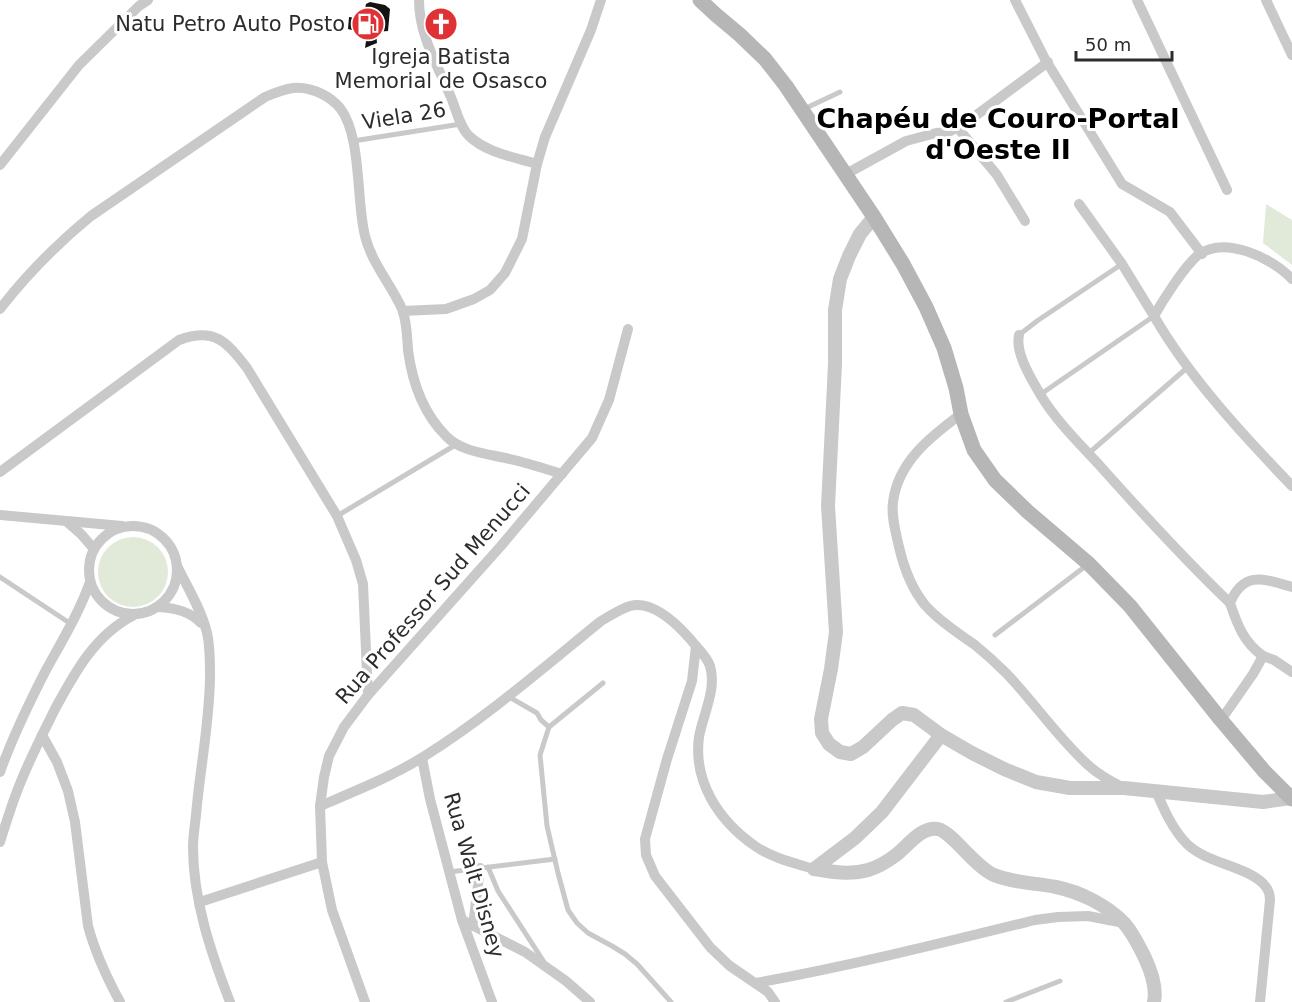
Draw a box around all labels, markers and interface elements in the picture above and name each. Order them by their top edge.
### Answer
fuel station icon: Natu Petro Auto Posto [350,6,386,42]
church icon: Igreja Batista Memorial de Osasco [423,6,459,42]
place label: Natu Petro Auto Posto [115,12,345,36]
scale bar [1076,24,1172,62]
text: 50 m [1085,34,1131,55]
place label: Igreja Batista Memorial de Osasco [335,45,547,93]
street label: Viela 26 [360,98,448,134]
district label: Chapéu de Couro-Portal d'Oeste II [816,103,1180,165]
street label: Rua Professor Sud Menucci [331,479,535,709]
street label: Rua Walt Disney [439,789,509,961]

